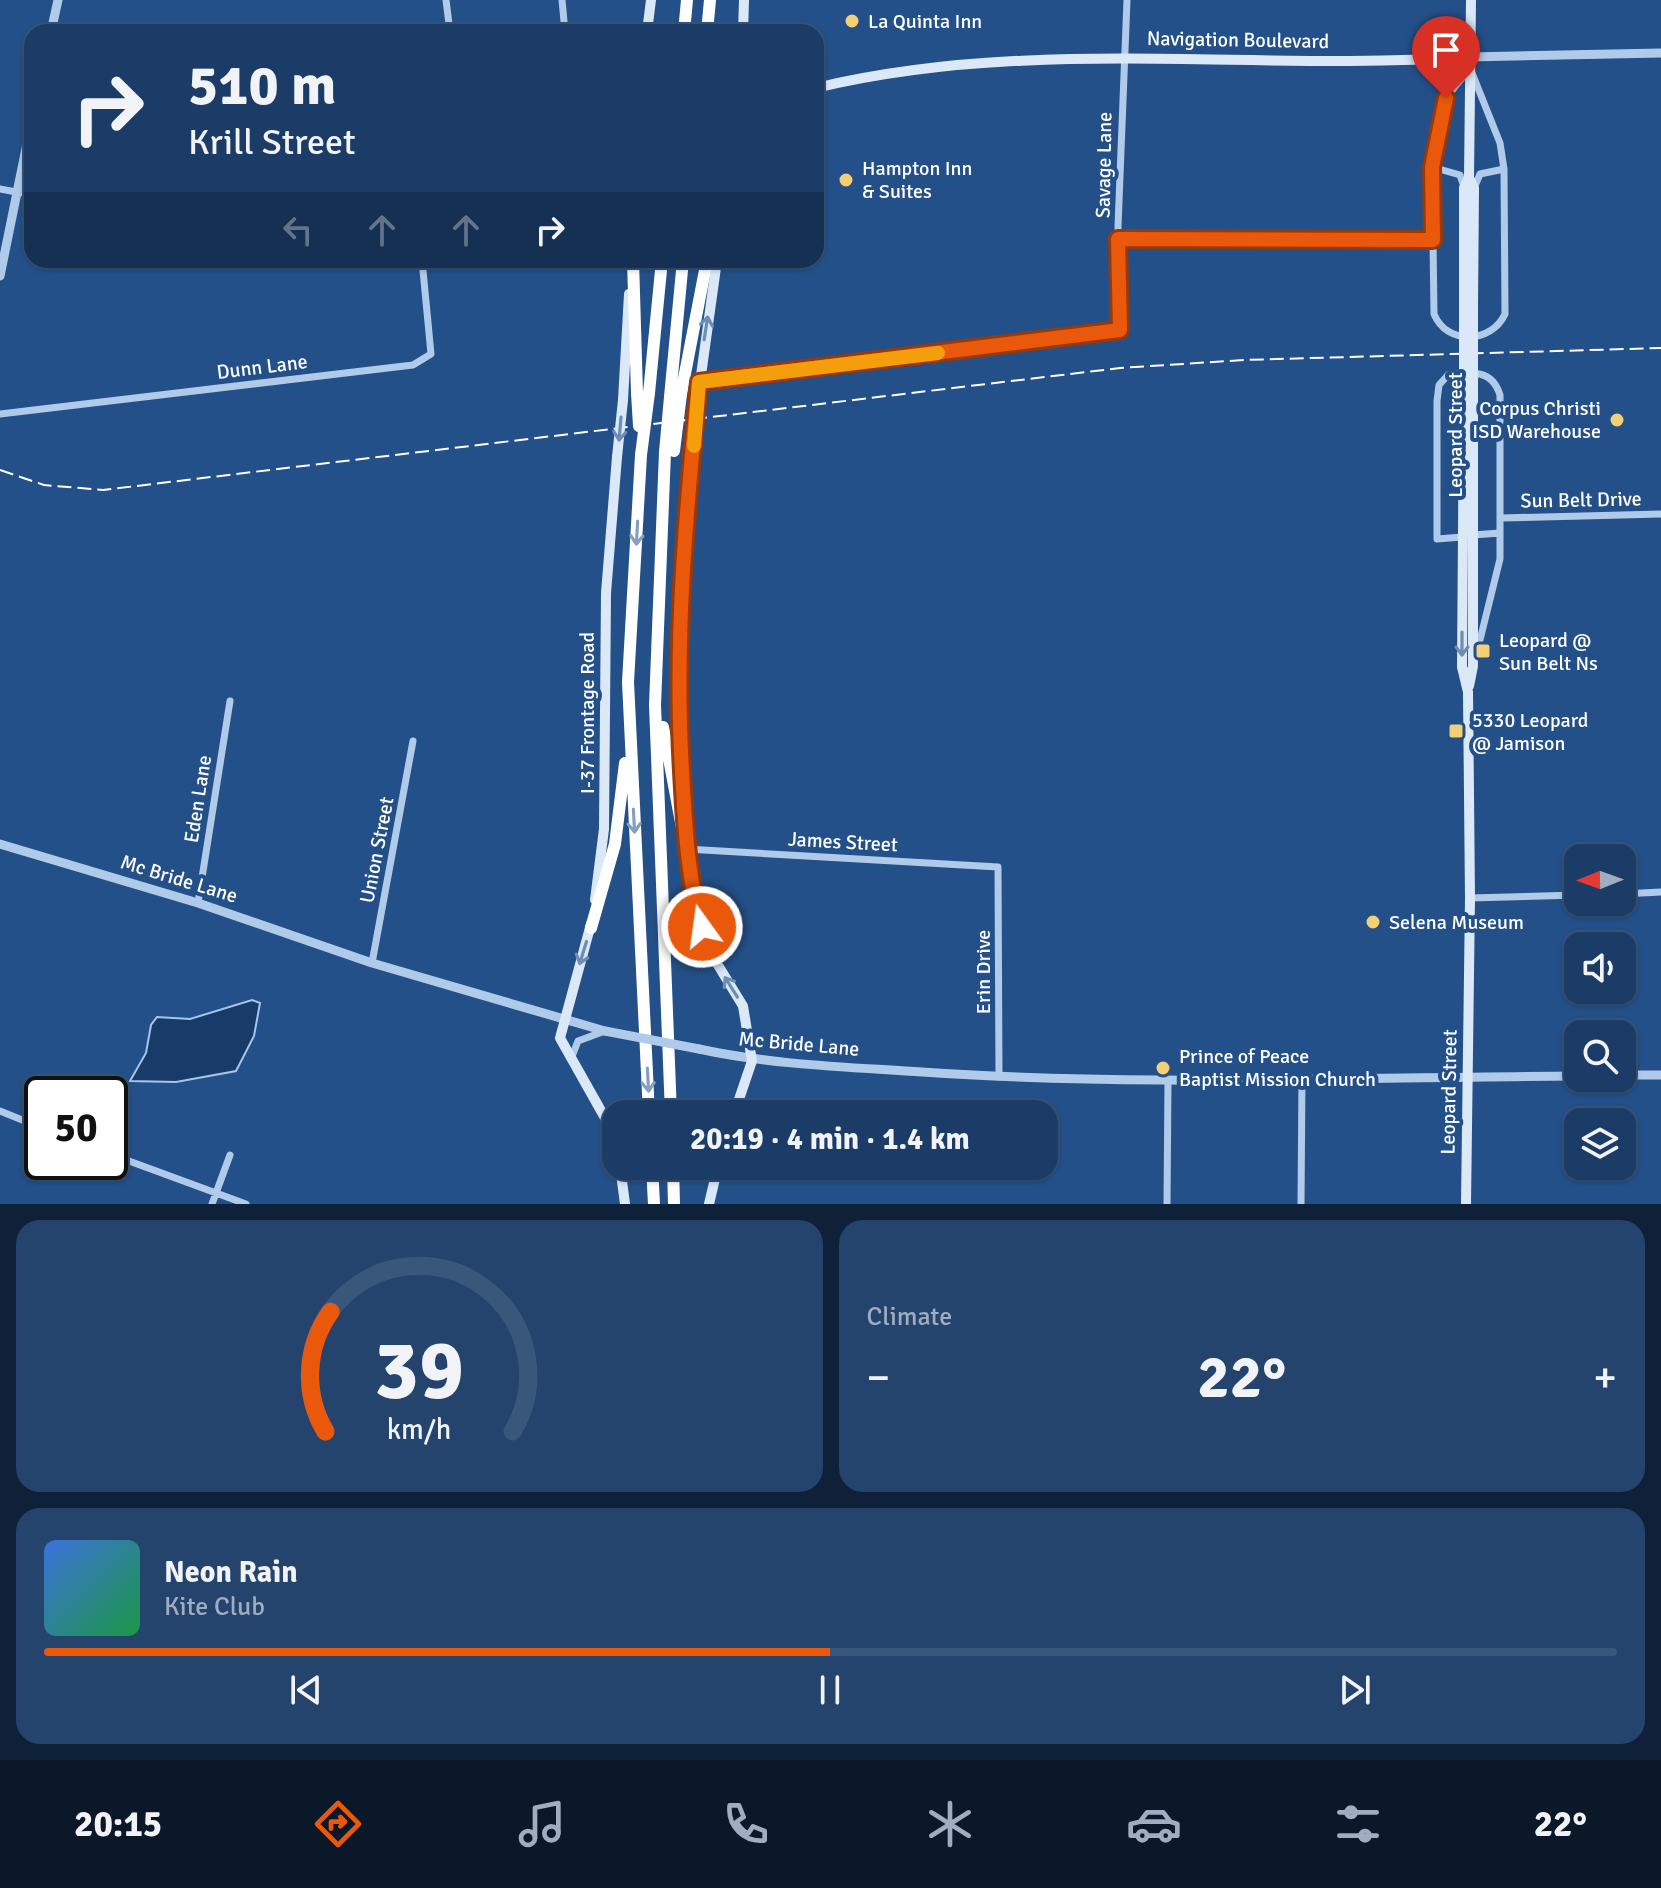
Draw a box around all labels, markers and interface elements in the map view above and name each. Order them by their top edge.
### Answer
place label: La Quinta Inn [868,9,982,34]
marker: La Quinta Inn [843,12,861,30]
pin [1412,16,1480,98]
street label: Navigation Boulevard [1147,26,1329,54]
icon: arrive [1424,28,1468,72]
text: 510 m [188,51,336,120]
icon: right [56,56,160,160]
street label: Savage Lane [1091,112,1117,218]
text: Krill Street [188,120,356,165]
place label: Hampton Inn & Suites [862,156,972,204]
marker: Hampton Inn & Suites [837,171,855,189]
icon: left [276,208,320,252]
icon: ahead [360,208,404,252]
icon: ahead [444,208,488,252]
icon: right [528,208,572,252]
one-way arrow [699,316,714,342]
street label: Dunn Lane [215,349,309,385]
street label: Leopard Street [1443,372,1468,498]
place label: Corpus Christi ISD Warehouse [1472,396,1601,444]
marker: Corpus Christi ISD Warehouse [1608,411,1626,429]
one-way arrow [612,415,627,442]
street label: Sun Belt Drive [1520,486,1642,514]
one-way arrow [629,519,644,546]
place label: Leopard @ Sun Belt Ns [1499,628,1598,676]
one-way arrow [1454,630,1470,657]
street label: I-37 Frontage Road [575,632,600,794]
marker: Leopard @ Sun Belt Ns [1474,642,1492,660]
place label: 5330 Leopard @ Jamison [1472,708,1588,756]
marker: 5330 Leopard @ Jamison [1447,722,1465,740]
street label: Eden Lane [179,753,217,845]
street label: Union Street [354,795,400,905]
one-way arrow [626,807,641,834]
street label: James Street [788,827,898,857]
north arrow [1564,844,1636,916]
map controls [1564,844,1636,1180]
street label: Mc Bride Lane [117,849,241,909]
position arrow [660,885,744,969]
place label: Selena Museum [1389,910,1524,935]
marker: Selena Museum [1364,913,1382,931]
street label: Erin Drive [971,930,996,1014]
button: sound [1564,932,1636,1004]
one-way arrow [575,939,590,965]
one-way arrow [723,976,739,999]
button: search [1564,1020,1636,1092]
street label: Mc Bride Lane [738,1026,860,1062]
street label: Leopard Street [1435,1029,1463,1155]
place label: Prince of Peace Baptist Mission Church [1179,1044,1376,1092]
marker: Prince of Peace Baptist Mission Church [1154,1059,1172,1077]
one-way arrow [640,1066,655,1093]
speed limit sign: 50 [24,1076,128,1180]
button: layers [1564,1108,1636,1180]
text: 20:19 · 4 min · 1.4 km [690,1121,970,1158]
text: Climate [867,1301,952,1333]
text: 39 [374,1320,464,1422]
text: 22° [1197,1341,1286,1415]
text: − [867,1351,890,1405]
text: + [1593,1351,1617,1405]
text: km/h [387,1412,452,1447]
text: Neon Rain [164,1554,298,1591]
text: Kite Club [164,1591,265,1623]
icon: previous [284,1668,328,1712]
icon: pause [808,1668,852,1712]
icon: next [1333,1668,1377,1712]
icon: directions [310,1796,366,1852]
icon: music [514,1796,570,1852]
icon: phone [718,1796,774,1852]
icon: climate [922,1796,978,1852]
icon: car [1126,1796,1182,1852]
icon: filters [1330,1796,1386,1852]
text: 20:15 [74,1802,162,1847]
text: 22° [1534,1802,1587,1847]

